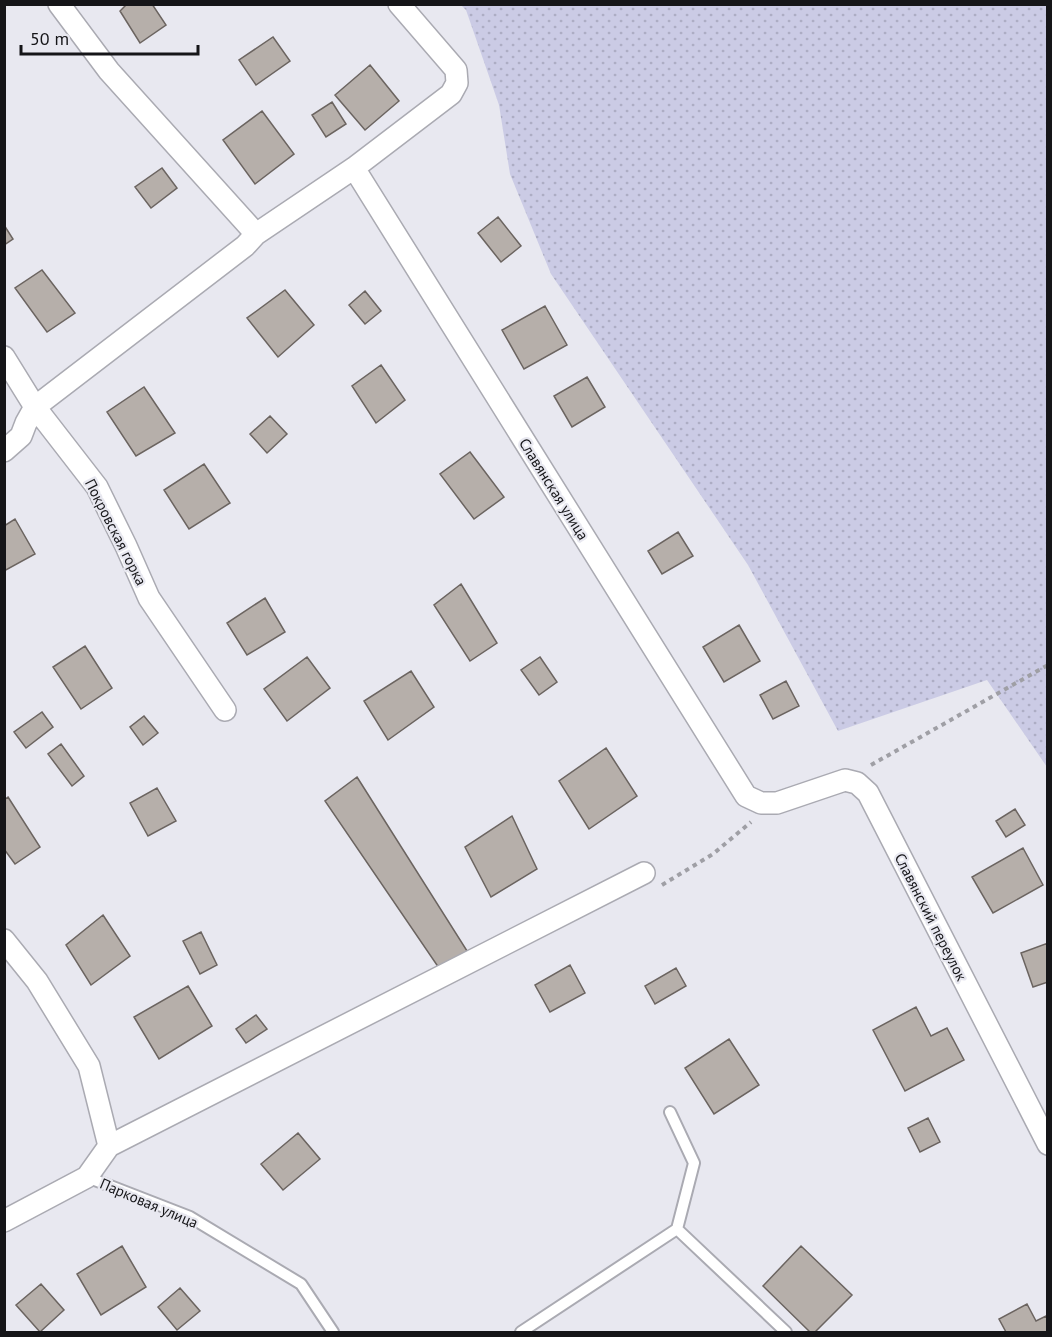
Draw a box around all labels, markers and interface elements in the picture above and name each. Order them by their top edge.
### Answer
scale bar [21,18,198,56]
text: 50 m [30,27,69,50]
street label: Славянская улица [515,435,593,543]
street label: Покровская горка [81,475,151,589]
street label: Славянский переулок [891,850,972,985]
street label: Парковая улица [97,1174,201,1232]

